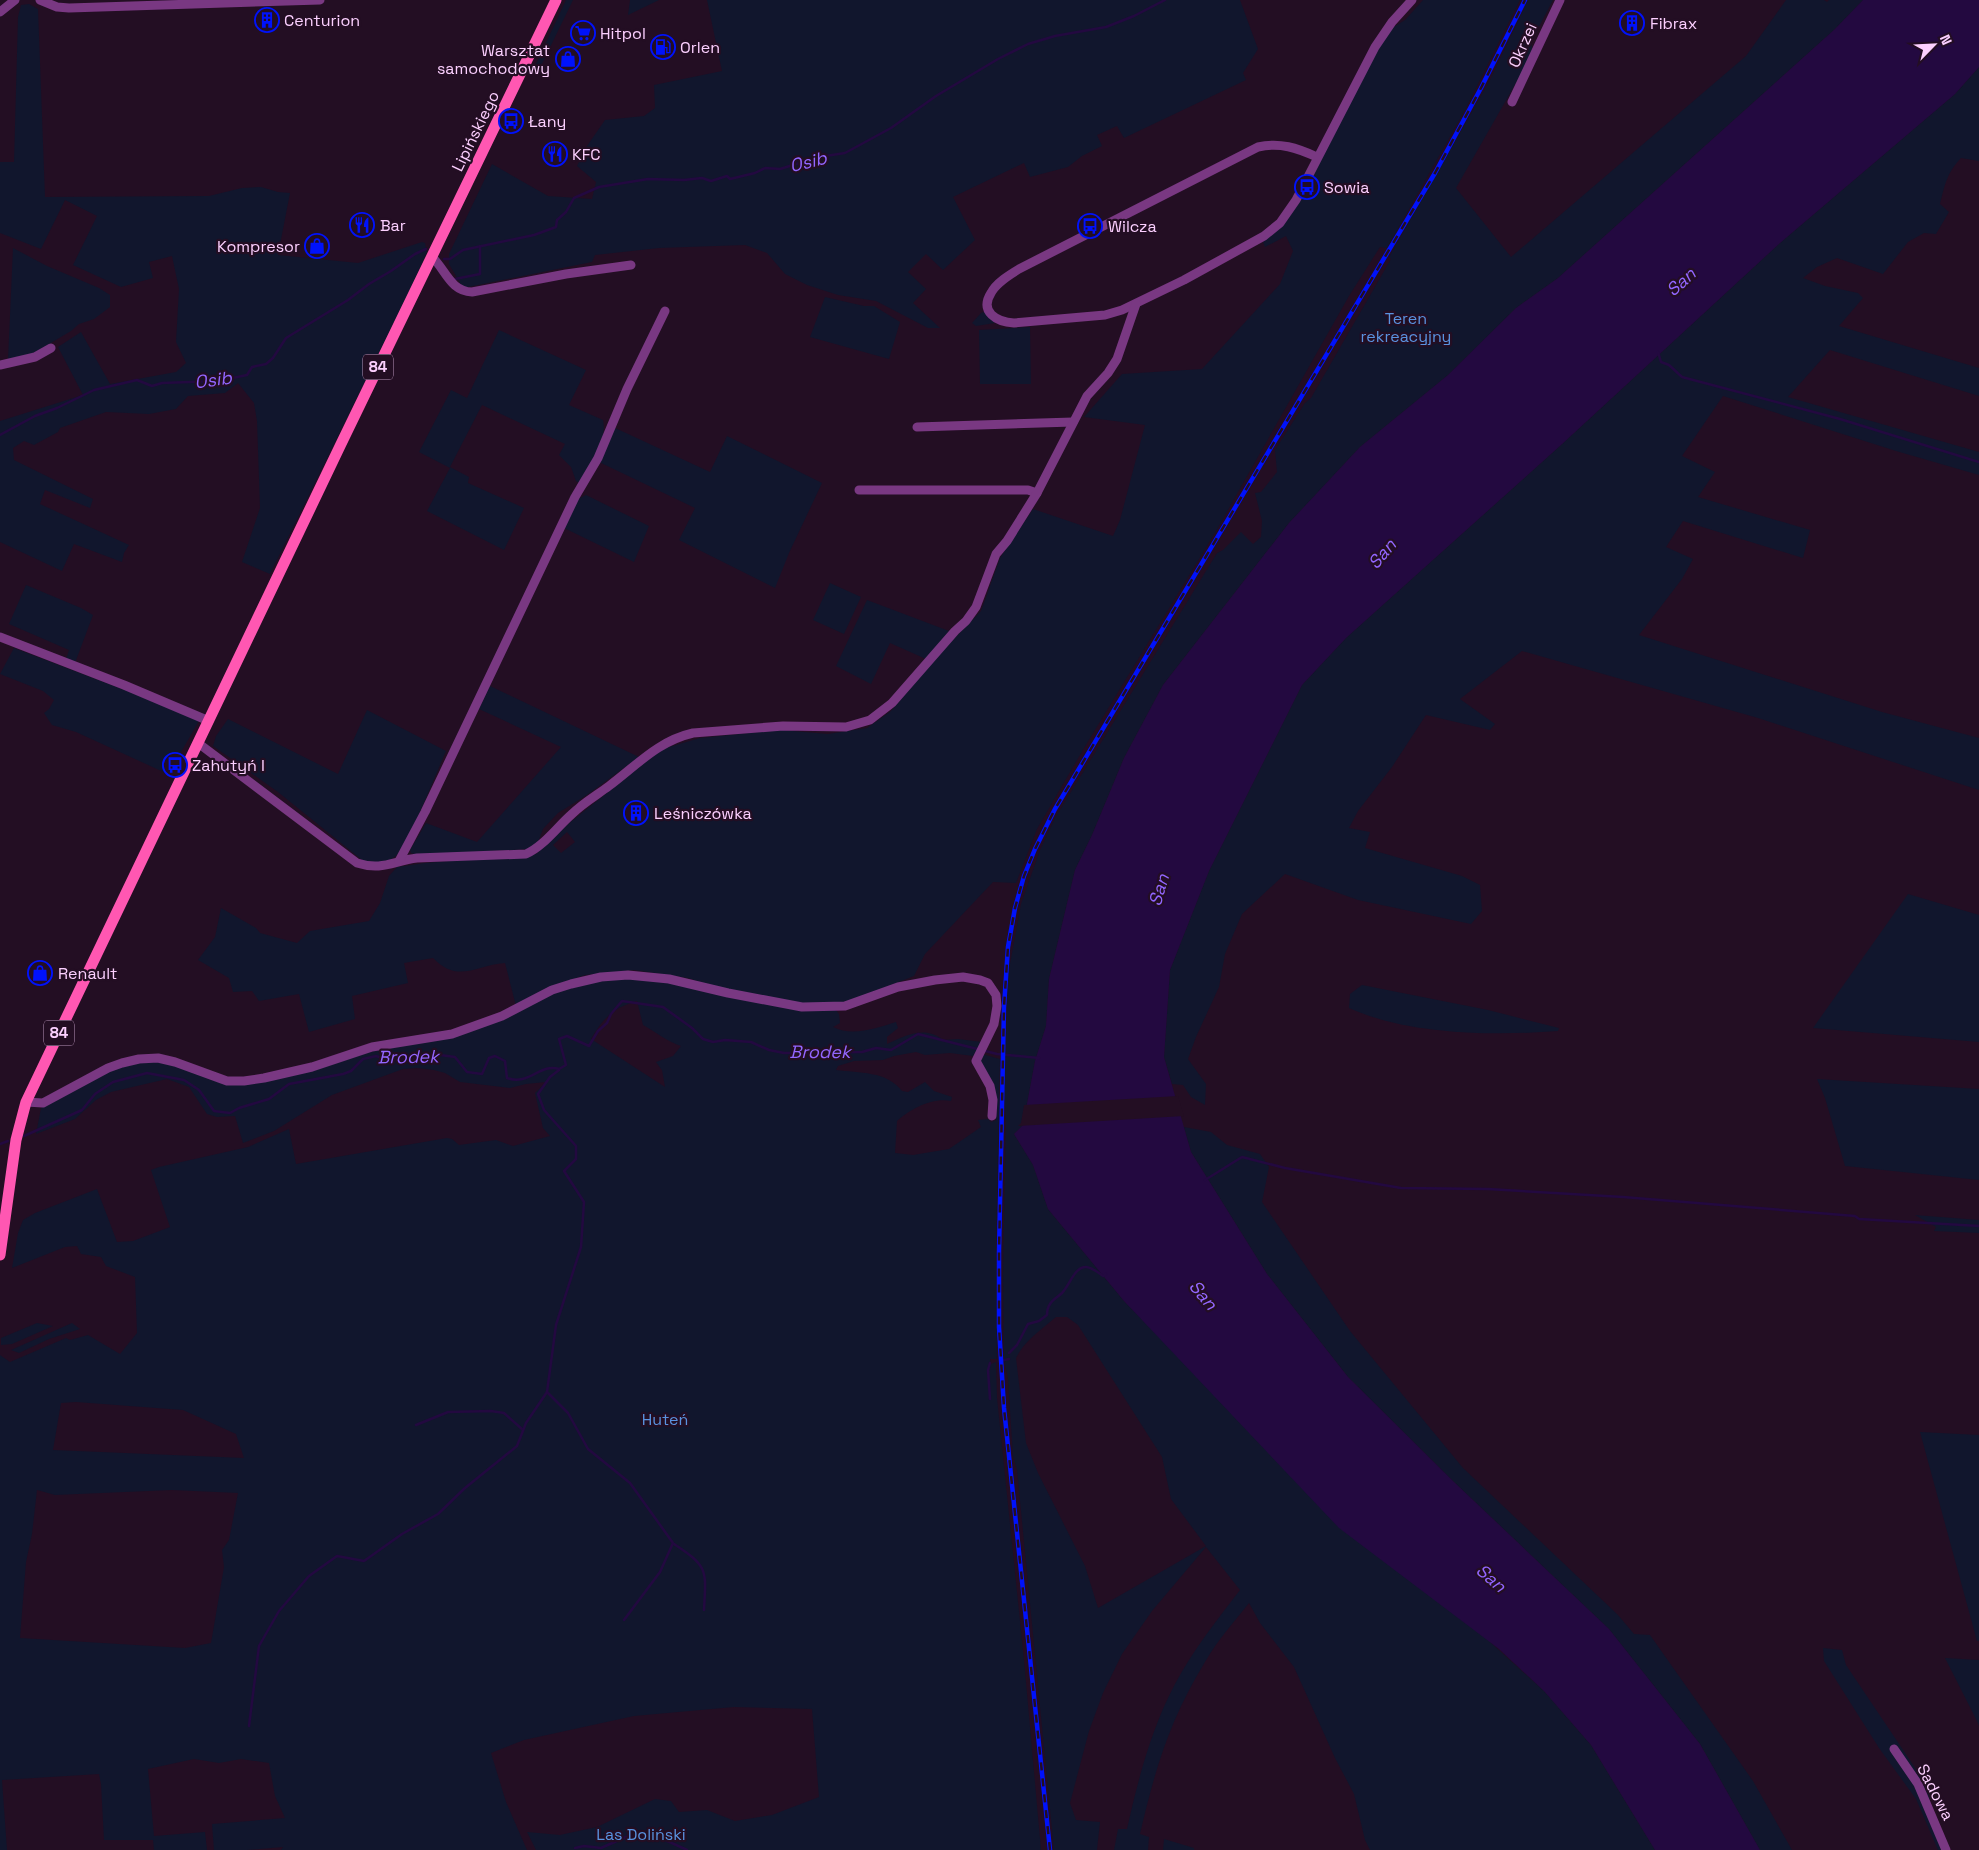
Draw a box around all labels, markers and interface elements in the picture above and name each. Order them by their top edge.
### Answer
building icon: Centurion [254,7,280,33]
place label: Centurion [284,10,360,31]
building icon: Fibrax [1619,10,1645,36]
place label: Fibrax [1650,13,1697,34]
supermarket icon: Hitpol [570,20,596,46]
street label: Okrzei [1503,20,1542,71]
north arrow [1909,20,1959,70]
place label: Hitpol [600,23,646,44]
text: N [1936,32,1956,48]
fuel station icon: Orlen [650,34,676,60]
place label: Orlen [680,37,720,58]
place label: Warsztat samochodowy [437,40,550,79]
shop icon: Warsztat samochodowy [555,46,581,72]
street label: Lipińskiego [447,87,504,175]
bus stop icon: Łany [498,108,524,134]
place label: Łany [528,111,566,132]
restaurant icon: KFC [542,141,568,167]
place label: KFC [572,144,601,165]
water label: Osib [787,145,830,177]
bus stop icon: Sowia [1294,174,1320,200]
place label: Sowia [1324,177,1369,198]
restaurant icon: Bar [349,212,375,238]
bus stop icon: Wilcza [1077,213,1103,239]
place label: Bar [380,215,406,236]
place label: Wilcza [1108,216,1157,237]
shop icon: Kompresor [304,233,330,259]
place label: Kompresor [217,236,300,257]
water label: San [1661,262,1701,301]
park label: Teren rekreacyjny [1361,308,1451,347]
road number: 84 [363,354,393,380]
water label: Osib [193,365,235,394]
water label: San [1362,533,1401,573]
bus stop icon: Zahutyń I [162,752,188,778]
place label: Zahutyń I [192,755,265,776]
building icon: Leśniczówka [623,800,649,826]
place label: Leśniczówka [654,803,752,824]
water label: San [1143,870,1174,909]
shop icon: Renault [27,960,53,986]
place label: Renault [58,963,117,984]
road number: 84 [44,1020,74,1046]
water label: Brodek [789,1040,853,1063]
water label: Brodek [377,1044,441,1069]
water label: San [1184,1275,1223,1315]
park label: Huteń [642,1409,688,1430]
water label: San [1472,1558,1512,1598]
street label: Sadowa [1912,1760,1959,1824]
park label: Las Doliński [596,1824,686,1845]

